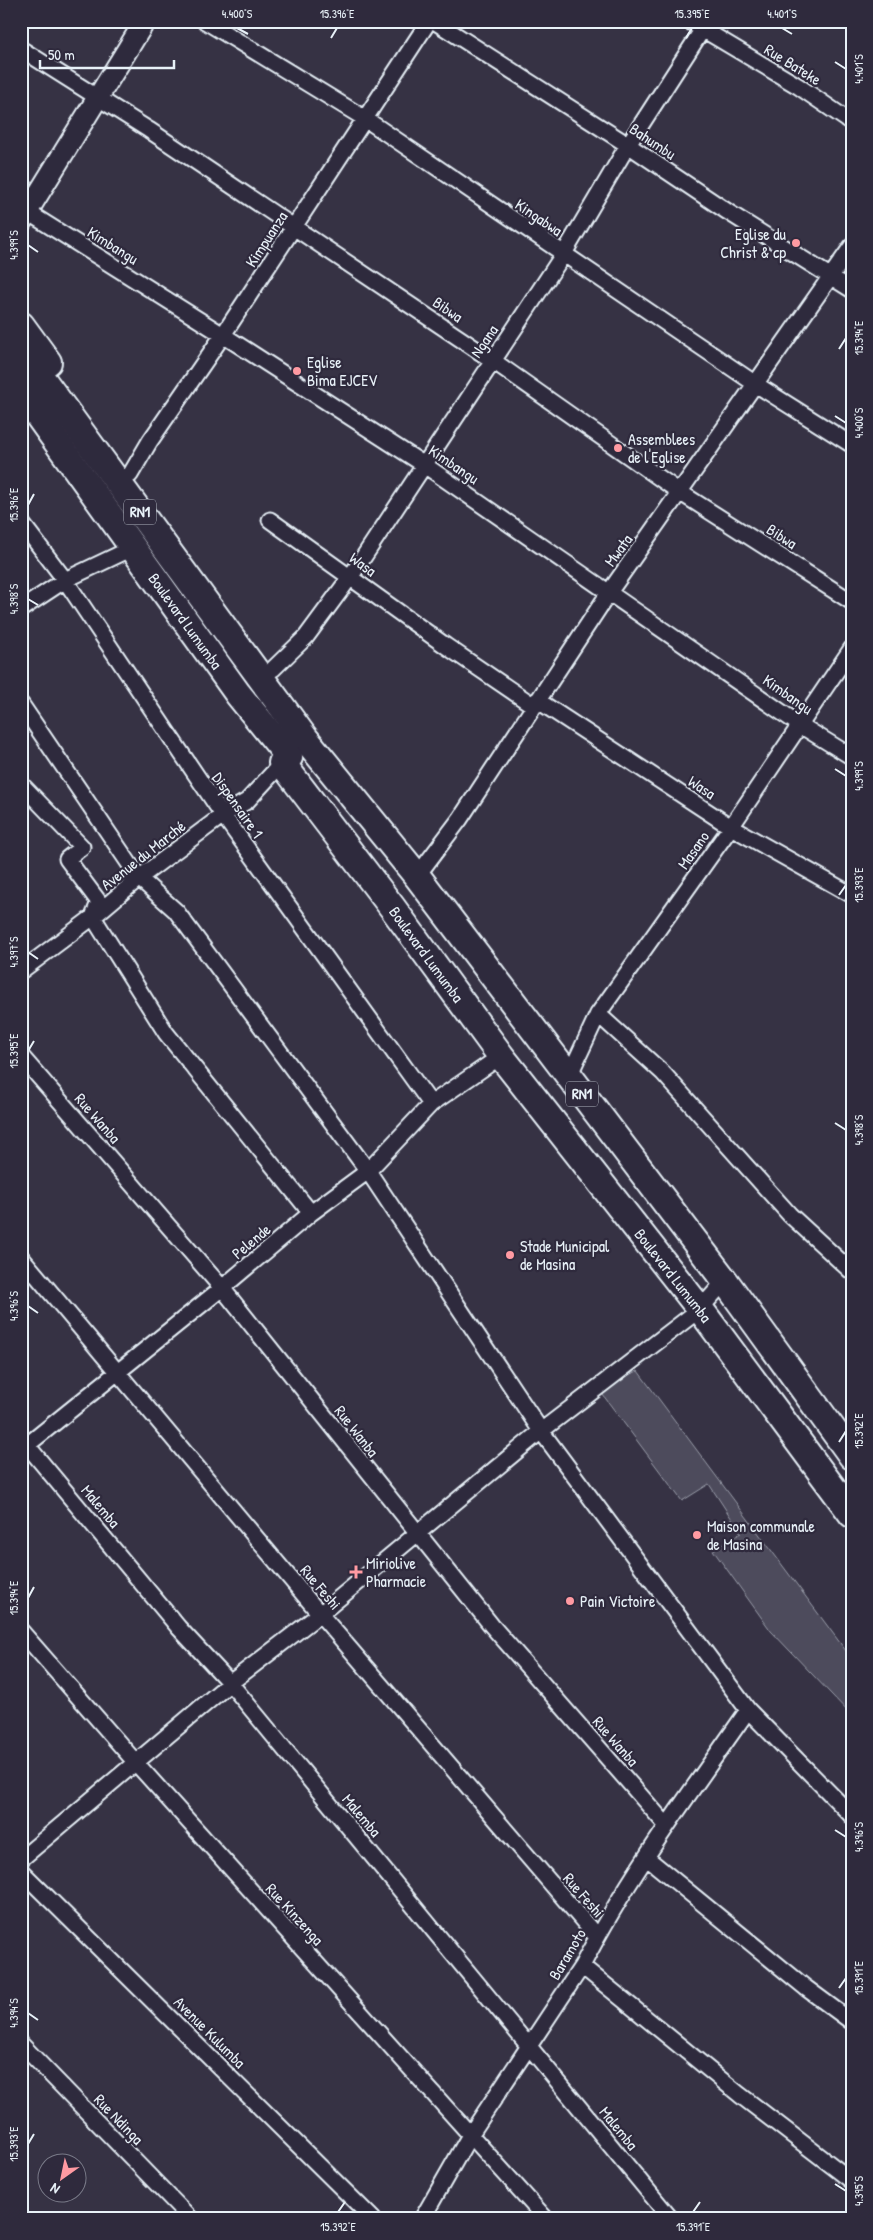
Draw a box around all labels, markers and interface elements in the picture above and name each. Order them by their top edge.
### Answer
text: 4.400°S [222,5,253,22]
text: 15.396°E [320,5,355,22]
text: 15.395°E [675,5,710,22]
text: 4.401°S [767,5,797,22]
scale bar [40,38,174,70]
street label: Rue Bateke [760,38,826,90]
text: 50 m [48,44,75,65]
text: 4.401°S [850,54,867,84]
street label: Bahumbu [626,118,681,165]
street label: Kingabwa [511,193,567,241]
street label: Kimpuanza [240,207,292,271]
street label: Kimbangu [83,221,143,270]
place label: Eglise du Christ & cp [720,223,787,263]
text: 4.399°S [5,230,22,260]
marker: Eglise du Christ & cp [790,237,802,249]
street label: Bibwa [429,291,467,327]
street label: Ngana [465,320,503,362]
text: 15.394°E [850,320,867,355]
place label: Eglise Bima EJCEV [307,351,377,391]
marker: Eglise Bima EJCEV [291,365,303,377]
text: 4.400°S [850,407,867,438]
place label: Assemblees de l'Eglise [628,428,695,468]
street label: Kimbangu [424,439,484,489]
marker: Assemblees de l'Eglise [612,442,624,454]
text: 15.396°E [5,487,22,522]
road number: RN1 [124,500,156,524]
street label: Bibwa [763,518,801,554]
street label: Mwata [599,529,637,571]
street label: Wasa [345,547,381,581]
street label: Boulevard Lumumba [143,568,228,674]
text: 4.398°S [5,583,22,614]
street label: Kimbangu [759,669,818,720]
text: 4.399°S [850,761,867,791]
street label: Dispensaire 1 [207,768,269,843]
street label: Wasa [684,770,720,804]
street label: Avenue du Marché [96,815,190,895]
street label: Masano [672,826,714,873]
text: 15.393°E [850,867,867,903]
street label: Boulevard Lumumba [384,902,469,1007]
text: 4.397°S [5,936,22,968]
text: 15.395°E [5,1033,22,1068]
road number: RN1 [566,1082,598,1106]
street label: Rue Wanba [70,1088,126,1148]
text: 4.398°S [850,1114,867,1145]
street label: Pelende [227,1218,276,1264]
street label: Boulevard Lumumba [630,1224,717,1327]
place label: Stade Municipal de Masina [520,1235,610,1275]
marker: Stade Municipal de Masina [504,1249,516,1261]
text: 4.396°S [5,1291,22,1321]
street label: Rue Wanba [330,1401,384,1461]
text: 15.392°E [850,1413,867,1449]
street label: Malemba [76,1480,126,1532]
place label: Maison communale de Masina [707,1515,815,1555]
marker: Maison communale de Masina [691,1529,703,1541]
place label: Miriolive Pharmacie [366,1552,427,1592]
street label: Rue Feshi [296,1560,346,1614]
marker: Miriolive Pharmacie [350,1566,362,1578]
text: 15.394°E [5,1580,22,1615]
place label: Pain Victoire [580,1590,656,1612]
marker: Pain Victoire [564,1595,576,1607]
street label: Rue Wanba [588,1711,644,1771]
street label: Malemba [337,1789,387,1841]
text: 4.396°S [850,1822,867,1852]
street label: Rue Feshi [558,1868,610,1922]
street label: Rue Kinzenga [261,1878,329,1950]
street label: Baramoto [543,1924,591,1984]
text: 15.391°E [850,1960,867,1995]
street label: Avenue Kulumba [169,1991,251,2073]
text: 4.394°S [5,1998,22,2028]
street label: Rue Ndinga [89,2089,149,2149]
street label: Malemba [595,2102,643,2154]
text: 15.393°E [5,2126,22,2162]
north arrow [38,2152,88,2202]
text: 4.395°S [850,2175,867,2206]
text: N [46,2179,63,2199]
text: 15.392°E [320,2218,356,2235]
text: 15.391°E [676,2218,711,2235]

